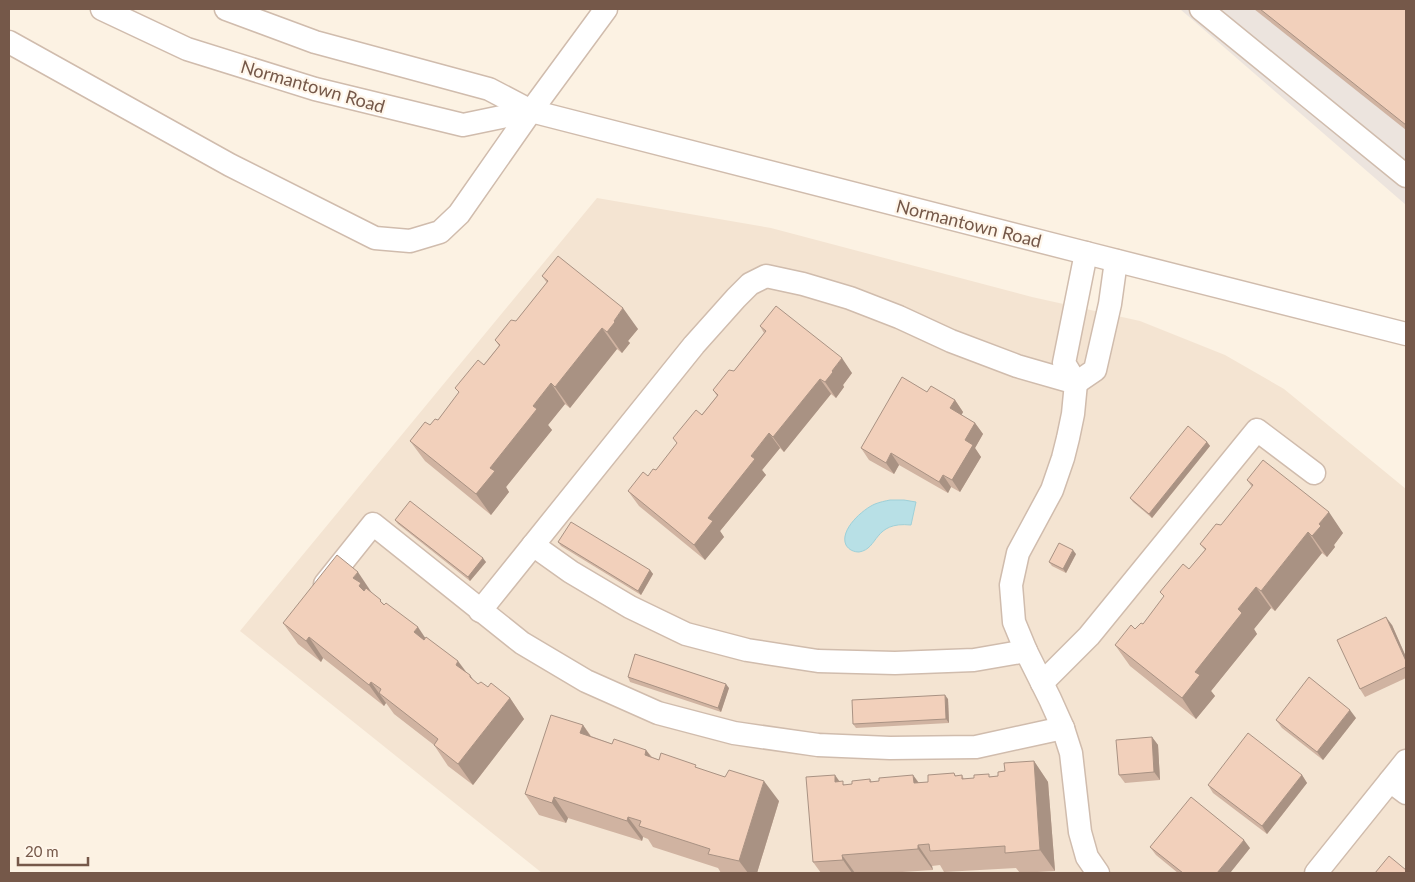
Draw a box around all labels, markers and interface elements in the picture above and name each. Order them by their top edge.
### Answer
street label: Normantown Road [238,55,388,117]
street label: Normantown Road [894,194,1044,252]
scale bar [18,834,88,866]
text: 20 m [25,842,59,860]

